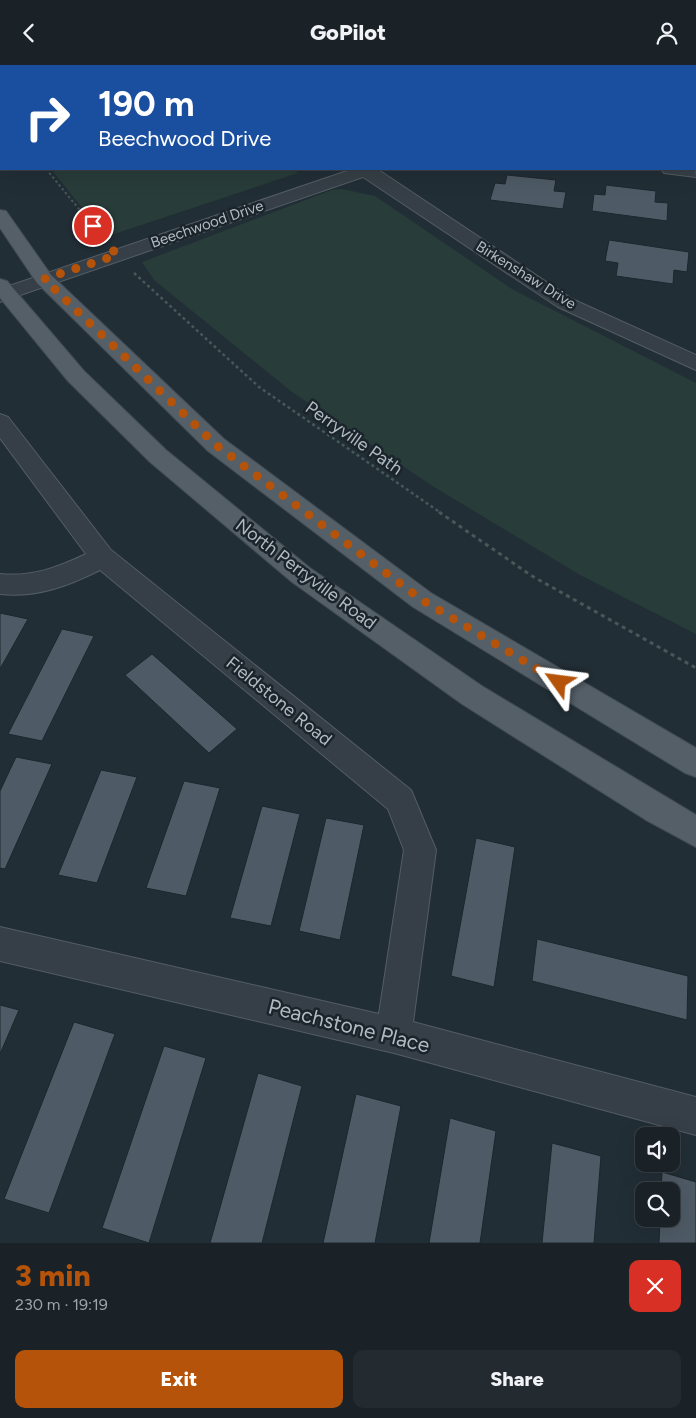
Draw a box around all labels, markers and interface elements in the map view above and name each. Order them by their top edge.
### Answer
icon: back [15,19,43,47]
text: GoPilot [310,19,386,46]
icon: person [653,19,681,47]
text: 190 m [98,83,195,125]
icon: right [15,85,80,150]
text: Beechwood Drive [98,125,271,152]
street label: Beechwood Drive [148,196,266,252]
pin [72,205,114,247]
icon: arrive [79,212,107,240]
street label: Birkenshaw Drive [473,237,579,313]
street label: Perryville Path [301,396,407,480]
street label: North Perryville Road [231,514,381,634]
street label: Fieldstone Road [222,652,336,750]
position arrow [532,655,584,707]
street label: Peachstone Place [266,993,433,1058]
map controls [635,1127,680,1227]
button: sound [635,1127,680,1172]
button: search [635,1182,680,1227]
text: 3 min [15,1257,91,1294]
button: close [629,1260,681,1312]
text: 230 m · 19:19 [15,1295,108,1314]
button: Exit [15,1350,343,1408]
button: Share [353,1350,681,1408]

